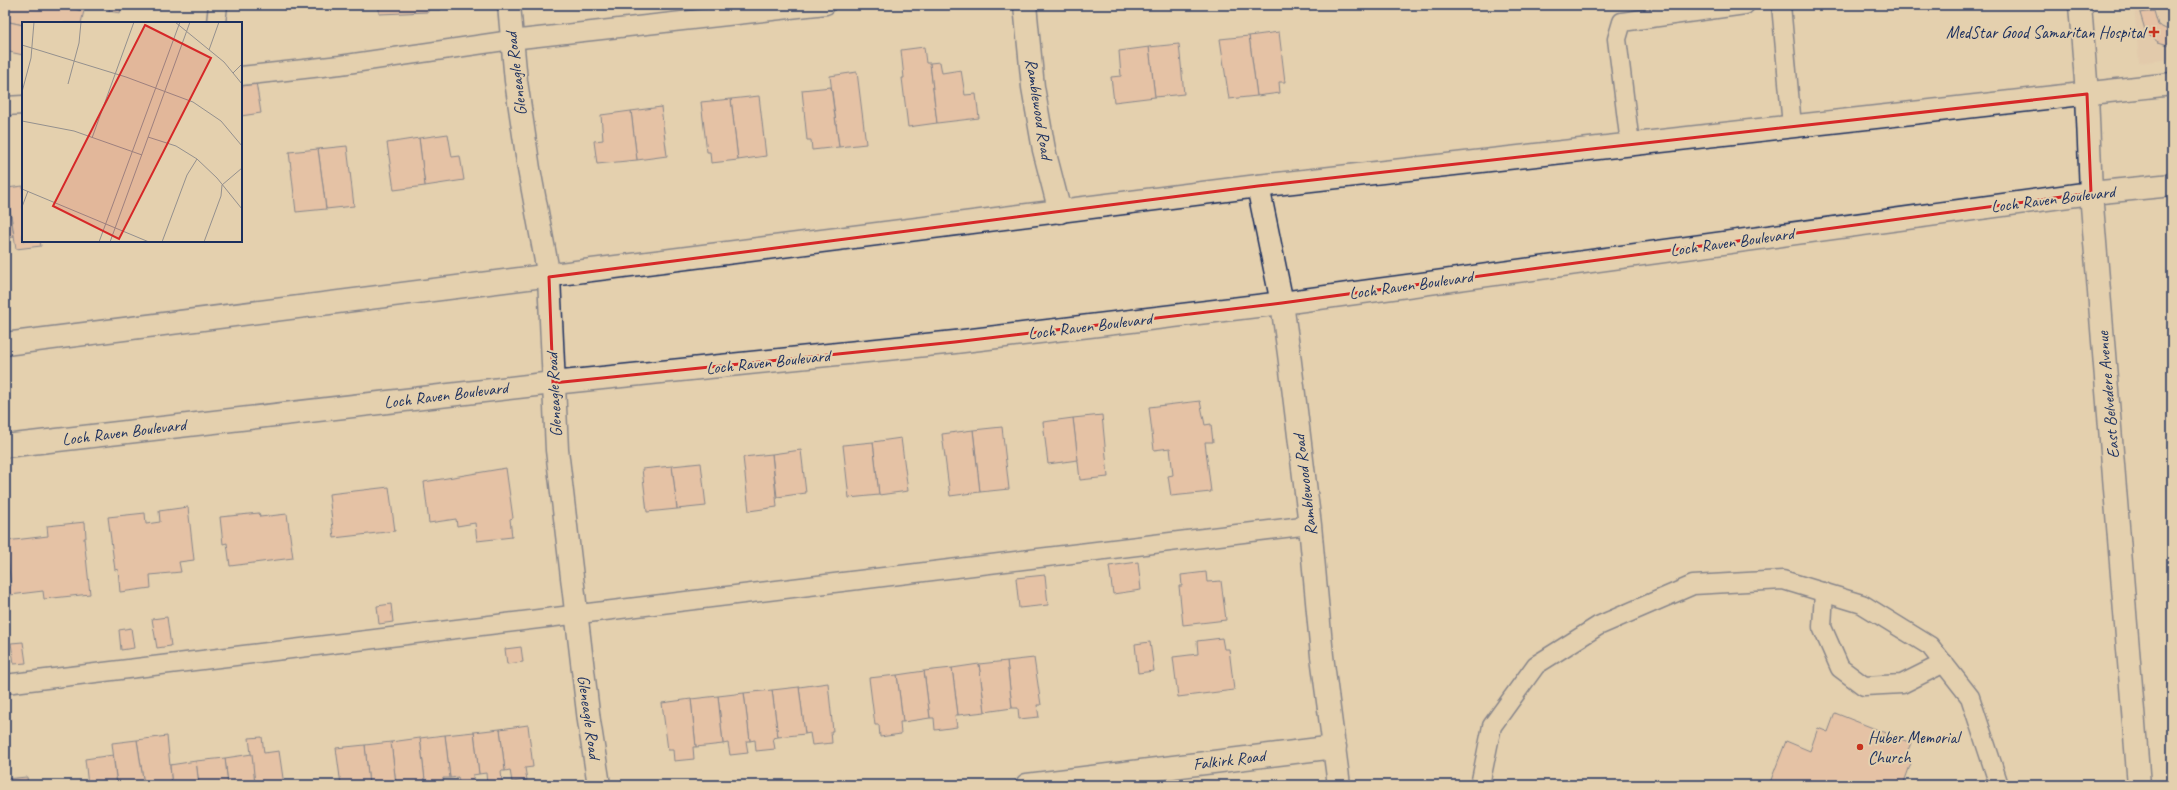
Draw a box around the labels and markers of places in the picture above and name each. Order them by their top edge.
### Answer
place label: MedStar Good Samaritan Hospital [1946,22,2148,43]
marker: MedStar Good Samaritan Hospital [2148,26,2160,38]
place label: Huber Memorial Church [1868,727,1962,768]
marker: Huber Memorial Church [1855,742,1865,752]

